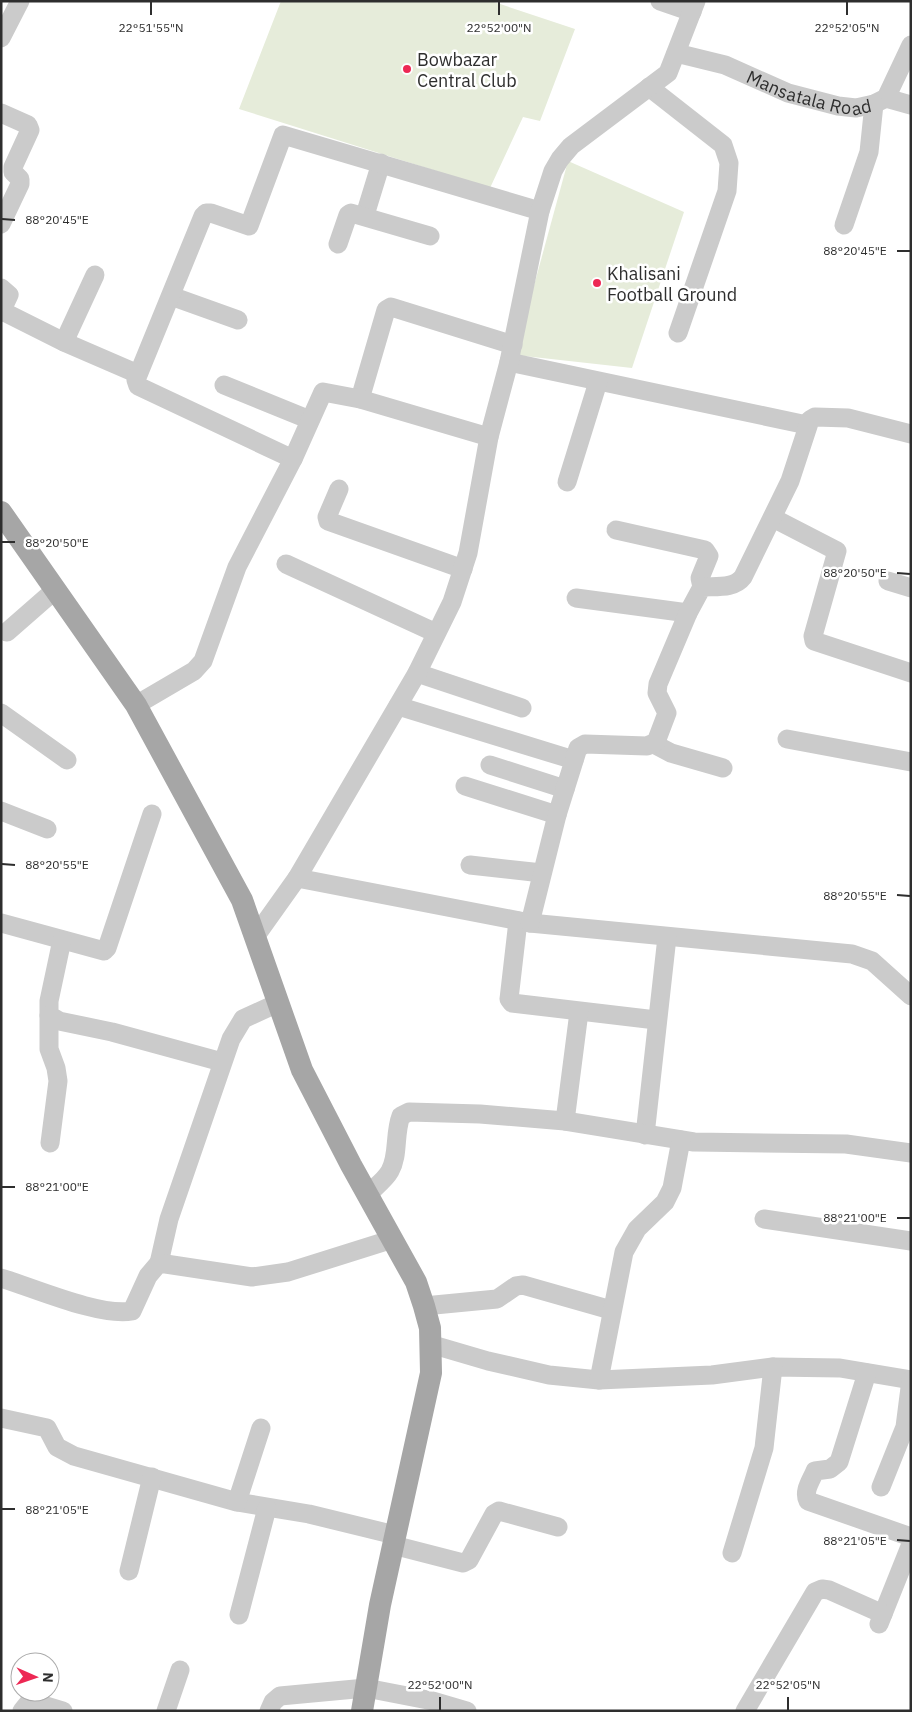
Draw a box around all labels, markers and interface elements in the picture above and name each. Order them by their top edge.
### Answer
text: 22°51'55"N [118,20,184,35]
text: 22°52'00"N [466,20,532,35]
text: 22°52'05"N [814,20,880,35]
place label: Bowbazar Central Club [417,48,517,92]
marker: Bowbazar Central Club [401,63,413,75]
street label: Mansatala Road [743,65,873,120]
text: 88°20'45"E [25,212,89,227]
text: 88°20'45"E [823,243,887,258]
place label: Khalisani Football Ground [607,262,737,306]
marker: Khalisani Football Ground [591,277,603,289]
text: 88°20'50"E [25,535,89,550]
text: 88°20'50"E [823,565,887,580]
text: 88°20'55"E [25,857,89,872]
text: 88°20'55"E [823,888,887,903]
text: 88°21'00"E [25,1179,89,1194]
text: 88°21'00"E [823,1210,887,1225]
text: 88°21'05"E [25,1502,89,1517]
text: 88°21'05"E [823,1533,887,1548]
north arrow [10,1652,60,1702]
text: N [39,1672,57,1683]
text: 22°52'00"N [407,1677,473,1692]
text: 22°52'05"N [755,1677,821,1692]

